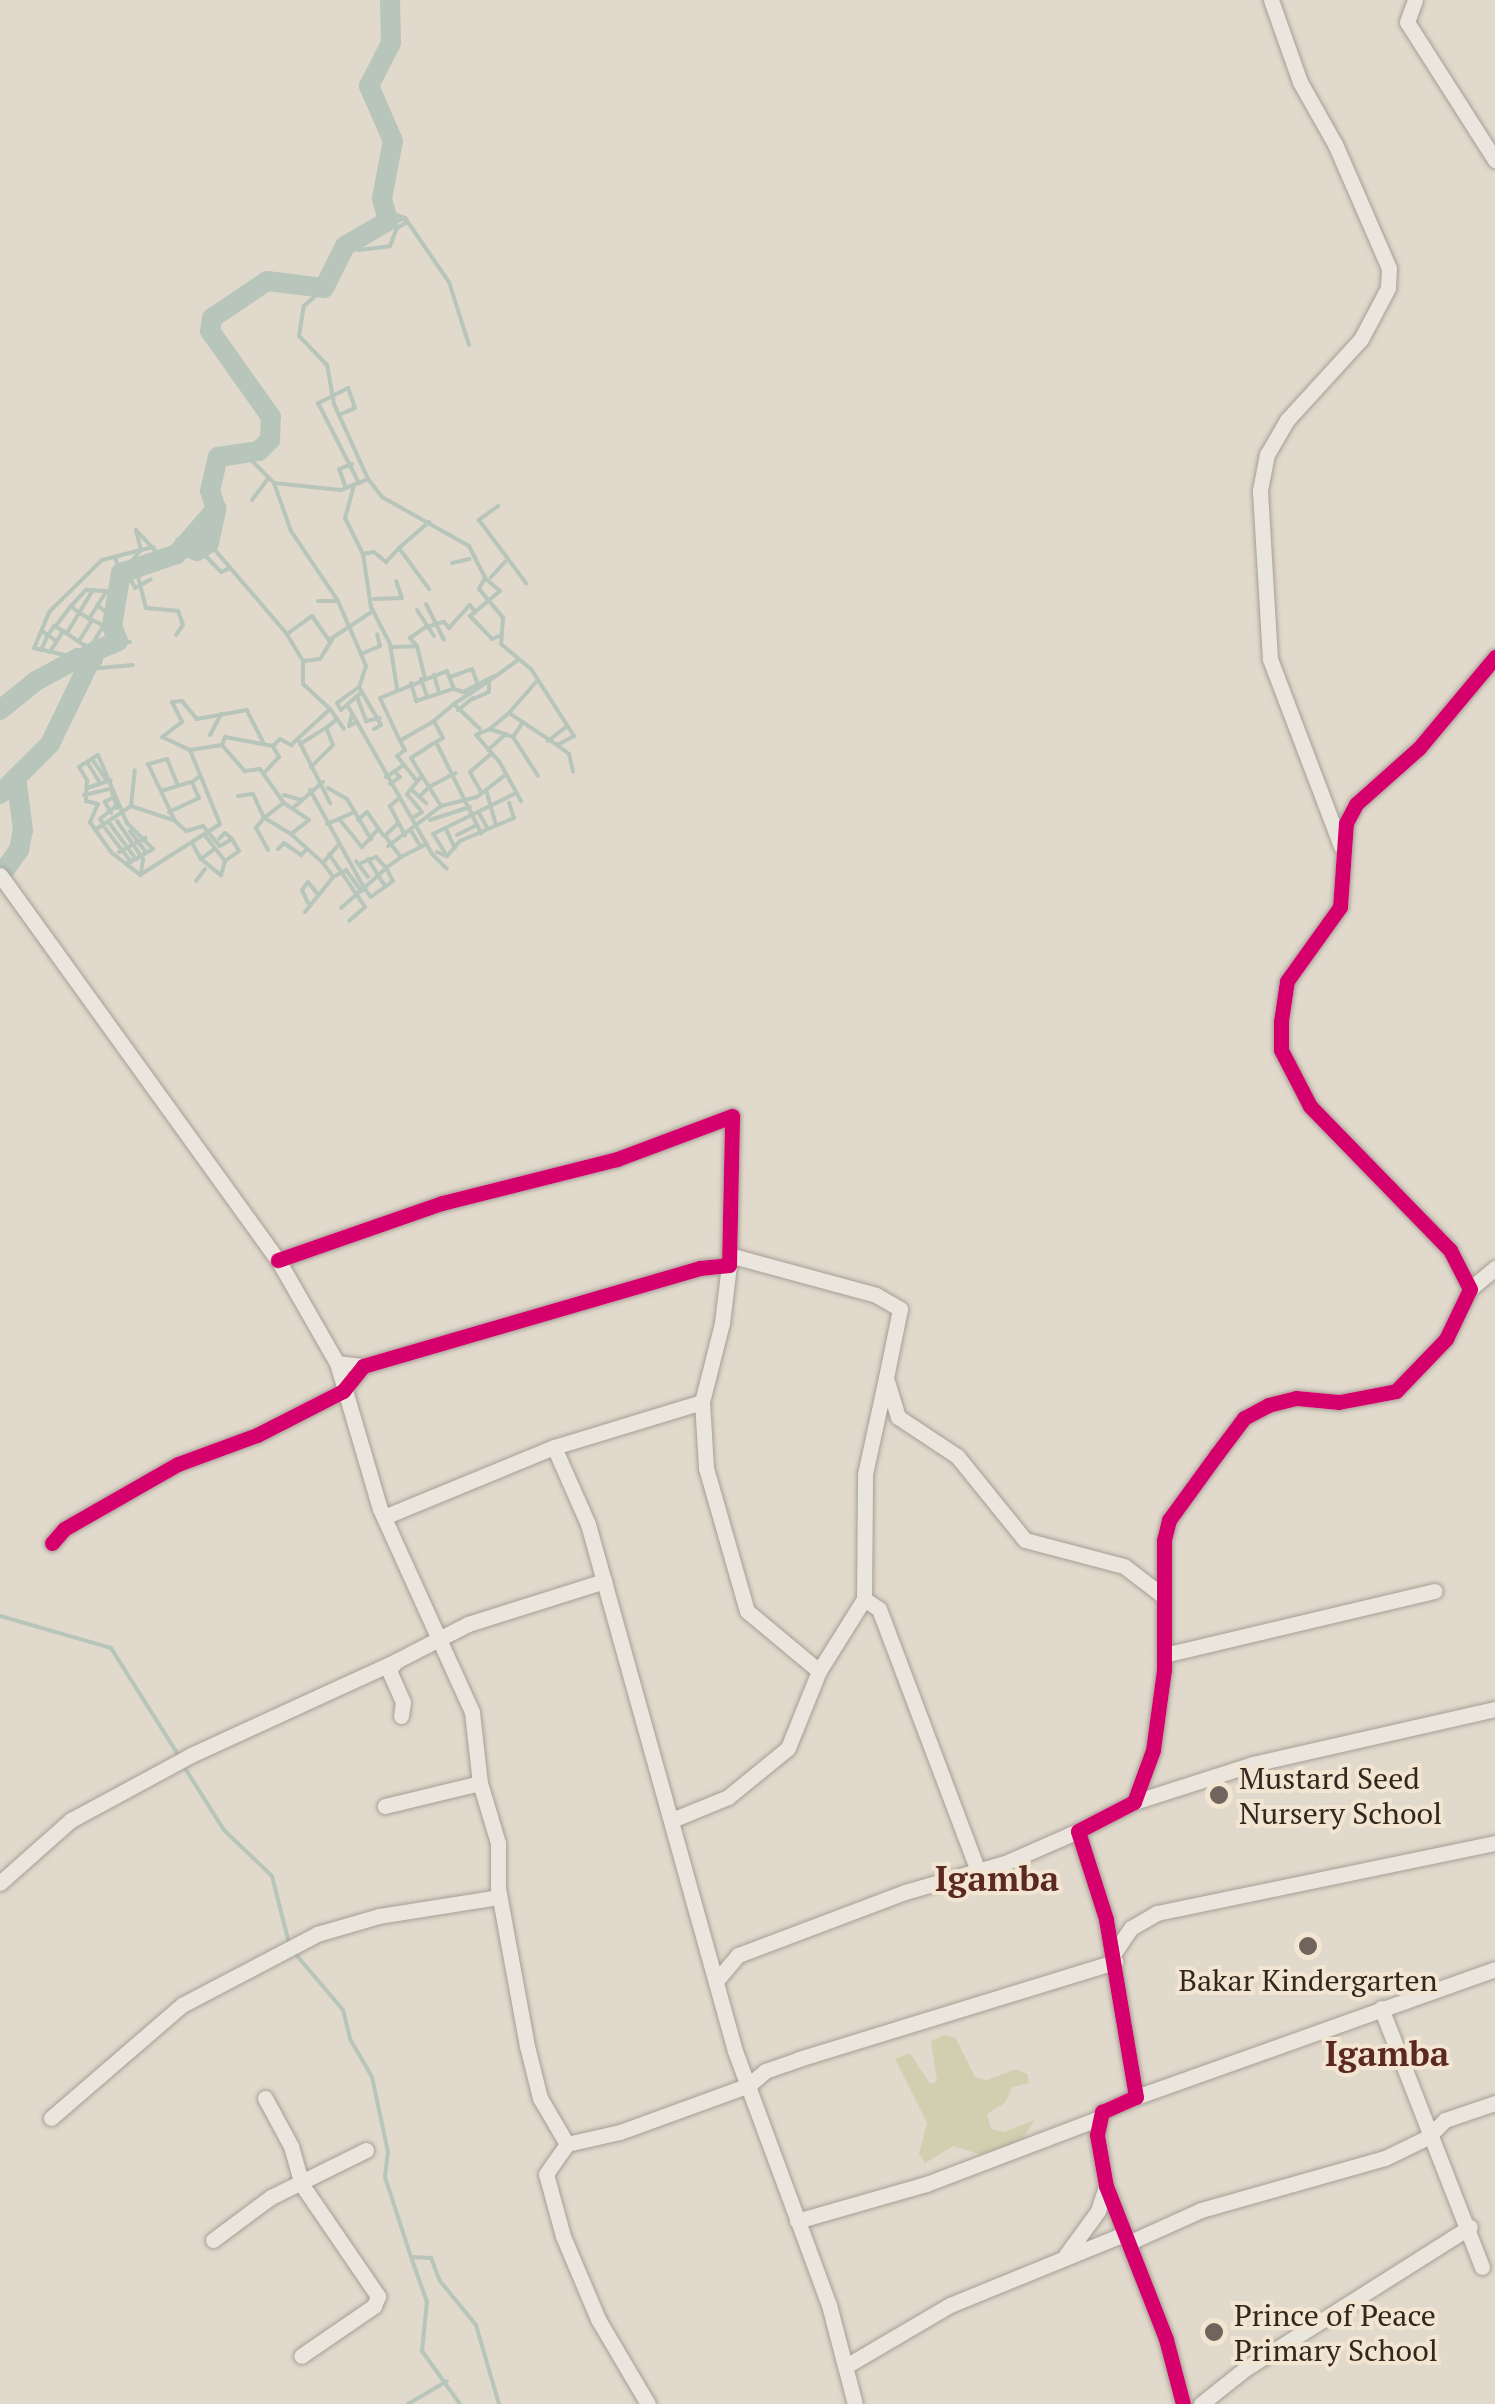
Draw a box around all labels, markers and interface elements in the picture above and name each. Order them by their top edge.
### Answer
place label: Mustard Seed Nursery School [1239,1760,1442,1830]
marker: Mustard Seed Nursery School [1208,1784,1230,1806]
district label: Igamba [935,1857,1059,1899]
marker: Bakar Kindergarten [1297,1935,1319,1957]
place label: Bakar Kindergarten [1178,1962,1438,1998]
district label: Igamba [1325,2032,1449,2074]
place label: Prince of Peace Primary School [1234,2297,1438,2368]
marker: Prince of Peace Primary School [1203,2321,1225,2343]

